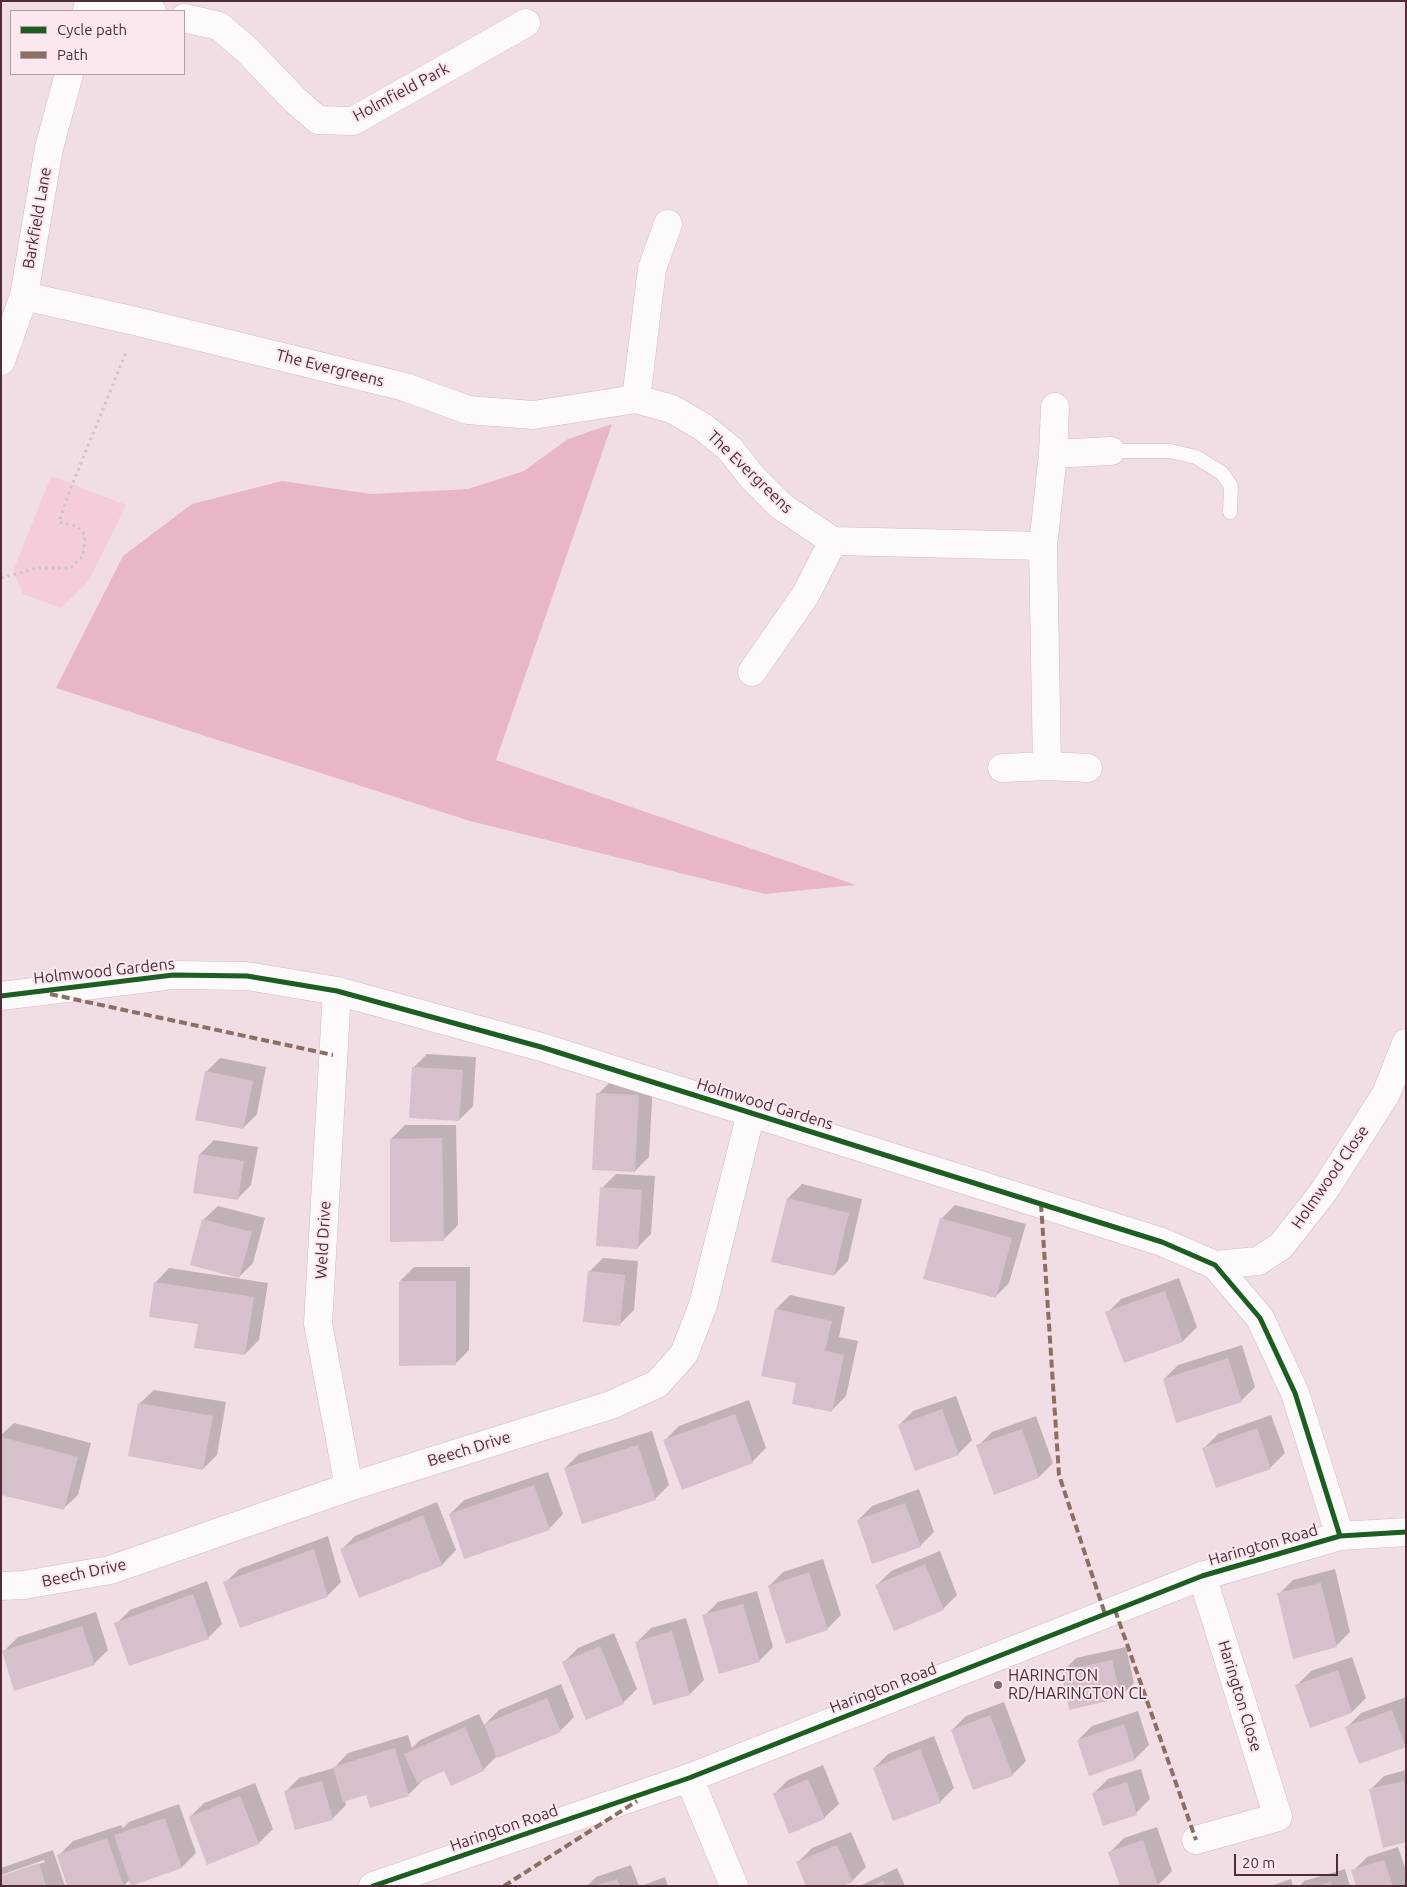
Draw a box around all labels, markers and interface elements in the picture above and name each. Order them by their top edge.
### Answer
legend [10,10,185,75]
text: Cycle path [57,21,127,38]
text: Path [57,46,88,63]
street label: Holmfield Park [350,59,452,125]
street label: Barkfield Lane [19,166,55,270]
street label: The Evergreens [274,345,386,391]
street label: The Evergreens [703,427,797,517]
street label: Holmwood Gardens [32,954,176,988]
street label: Holmwood Gardens [694,1074,836,1134]
street label: Holmwood Close [1287,1122,1373,1232]
street label: Weld Drive [311,1200,335,1280]
street label: Beech Drive [425,1427,513,1471]
street label: Harington Road [1206,1520,1320,1570]
street label: Beech Drive [40,1555,128,1591]
street label: Harington Close [1214,1638,1266,1754]
street label: Harington Road [827,1659,939,1717]
place label: HARINGTON RD/HARINGTON CL [1008,1666,1146,1704]
marker: HARINGTON RD/HARINGTON CL [992,1679,1004,1691]
street label: Harington Road [447,1801,561,1855]
scale bar [1237,1844,1341,1876]
text: 20 m [1242,1854,1275,1871]

